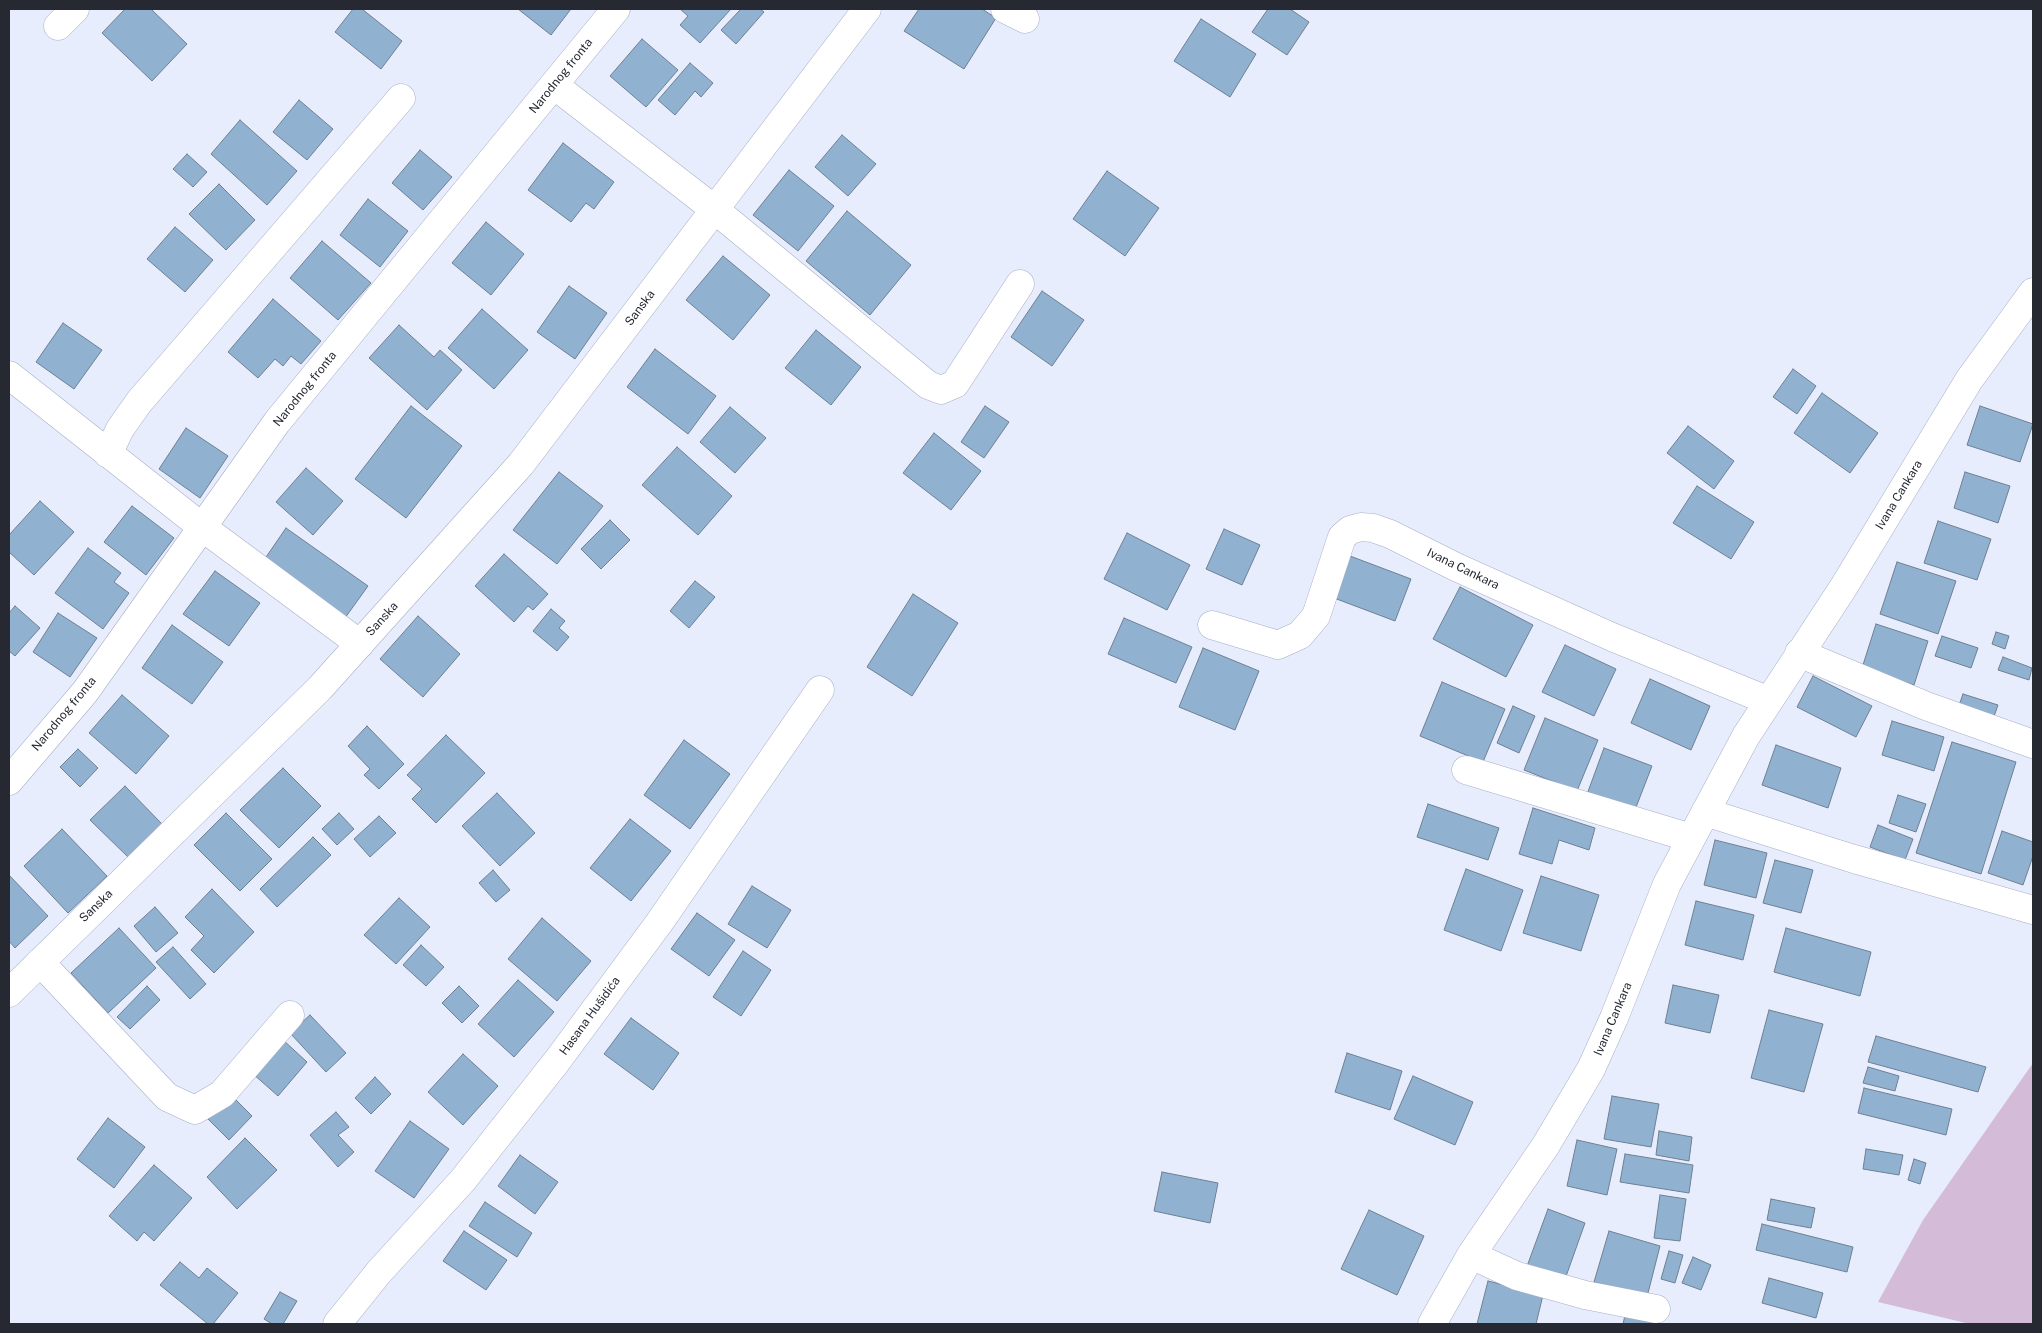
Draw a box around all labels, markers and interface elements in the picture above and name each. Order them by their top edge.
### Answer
street label: Narodnog fronta [526,36,596,116]
street label: Sanska [622,287,658,329]
street label: Narodnog fronta [270,349,340,429]
street label: Ivana Cankara [1873,458,1925,532]
street label: Ivana Cankara [1425,545,1501,593]
street label: Sanska [363,599,401,639]
street label: Narodnog fronta [29,674,99,754]
street label: Sanska [76,887,116,925]
street label: Hasana Hušidića [557,974,623,1058]
street label: Ivana Cankara [1591,980,1635,1058]

